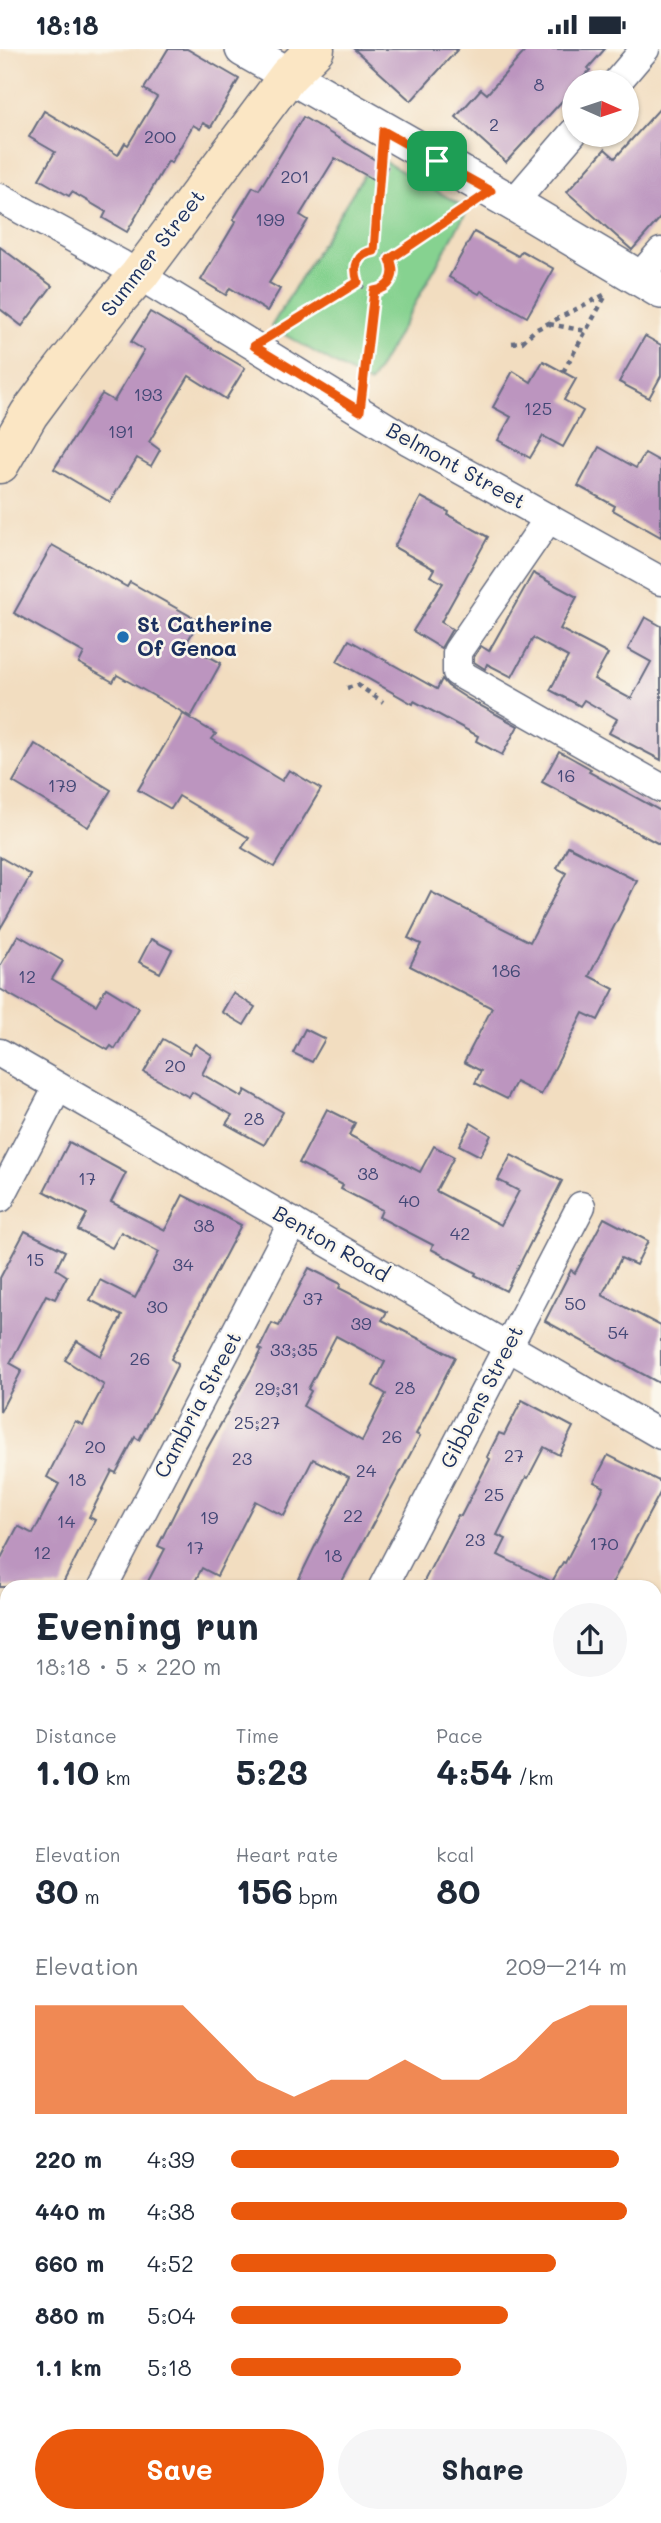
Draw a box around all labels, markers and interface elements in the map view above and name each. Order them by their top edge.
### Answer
text: 18:18 [35,8,99,42]
north arrow [562,70,639,147]
map controls [562,70,639,147]
house number: 8 [534,72,545,96]
house number: 2 [489,112,499,136]
house number: 200 [144,124,176,148]
pin [407,131,467,191]
icon: arrive [418,142,456,180]
house number: 201 [280,164,310,188]
street label: Summer Street [94,183,210,321]
house number: 199 [255,207,285,231]
house number: 193 [133,382,163,406]
house number: 125 [524,396,552,420]
street label: Belmont Street [382,415,531,514]
house number: 191 [108,419,134,443]
place label: St Catherine Of Genoa [137,610,272,661]
marker: St Catherine Of Genoa [115,629,131,645]
house number: 16 [557,763,575,787]
house number: 179 [48,773,77,797]
house number: 186 [491,958,521,982]
house number: 12 [18,964,36,988]
house number: 20 [164,1053,186,1077]
house number: 28 [244,1106,265,1130]
house number: 38 [357,1161,379,1185]
house number: 17 [78,1166,96,1190]
house number: 40 [398,1188,420,1212]
street label: Benton Road [269,1198,395,1287]
house number: 38 [193,1213,215,1237]
house number: 42 [450,1221,470,1245]
house number: 15 [26,1247,44,1271]
house number: 34 [172,1252,194,1276]
house number: 37 [303,1286,323,1310]
house number: 50 [564,1291,586,1315]
house number: 30 [146,1294,168,1318]
house number: 39 [350,1311,372,1335]
street label: Gibbens Street [433,1320,528,1472]
house number: 54 [607,1320,629,1344]
street label: Cambria Street [147,1327,247,1482]
house number: 33;35 [270,1337,318,1361]
house number: 26 [130,1346,150,1370]
house number: 28 [395,1375,416,1399]
house number: 29;31 [254,1376,300,1400]
house number: 25;27 [234,1410,280,1434]
house number: 26 [382,1424,402,1448]
house number: 20 [84,1434,106,1458]
house number: 27 [504,1443,524,1467]
house number: 23 [232,1446,252,1470]
house number: 24 [356,1458,377,1482]
house number: 18 [68,1467,87,1491]
house number: 25 [484,1482,504,1506]
house number: 22 [343,1503,363,1527]
house number: 19 [200,1505,219,1529]
house number: 14 [57,1509,76,1533]
house number: 23 [465,1527,485,1551]
house number: 170 [589,1531,619,1555]
house number: 17 [186,1535,204,1559]
house number: 12 [33,1540,51,1564]
house number: 18 [324,1543,343,1567]
text: Evening run [35,1600,259,1650]
button: share [553,1603,627,1677]
text: 18:18 · 5 × 220 m [35,1651,221,1681]
text: Distance [35,1723,117,1748]
text: Time [236,1723,279,1748]
text: Pace [436,1723,483,1748]
text: 1.10 [35,1748,99,1794]
text: 5:23 [236,1748,308,1794]
text: 4:54 [436,1748,512,1794]
text: km [99,1765,131,1790]
text: /km [512,1765,554,1790]
text: Elevation [35,1842,120,1867]
text: Heart rate [236,1842,338,1867]
text: kcal [436,1842,474,1867]
text: 30 [35,1867,79,1913]
text: 156 [236,1867,293,1913]
text: 80 [436,1867,481,1913]
text: m [79,1884,100,1909]
text: bpm [293,1884,338,1909]
text: Elevation [35,1951,138,1981]
text: 209–214 m [505,1951,627,1981]
text: 220 m [35,2144,102,2174]
text: 4:39 [147,2144,195,2174]
text: 440 m [35,2196,106,2226]
text: 4:38 [147,2196,195,2226]
text: 660 m [35,2248,104,2278]
text: 4:52 [147,2248,194,2278]
text: 880 m [35,2300,105,2330]
text: 5:04 [147,2300,195,2330]
text: 1.1 km [35,2352,101,2382]
text: 5:18 [147,2352,192,2382]
button: Save [35,2429,324,2509]
button: Share [338,2429,627,2509]

